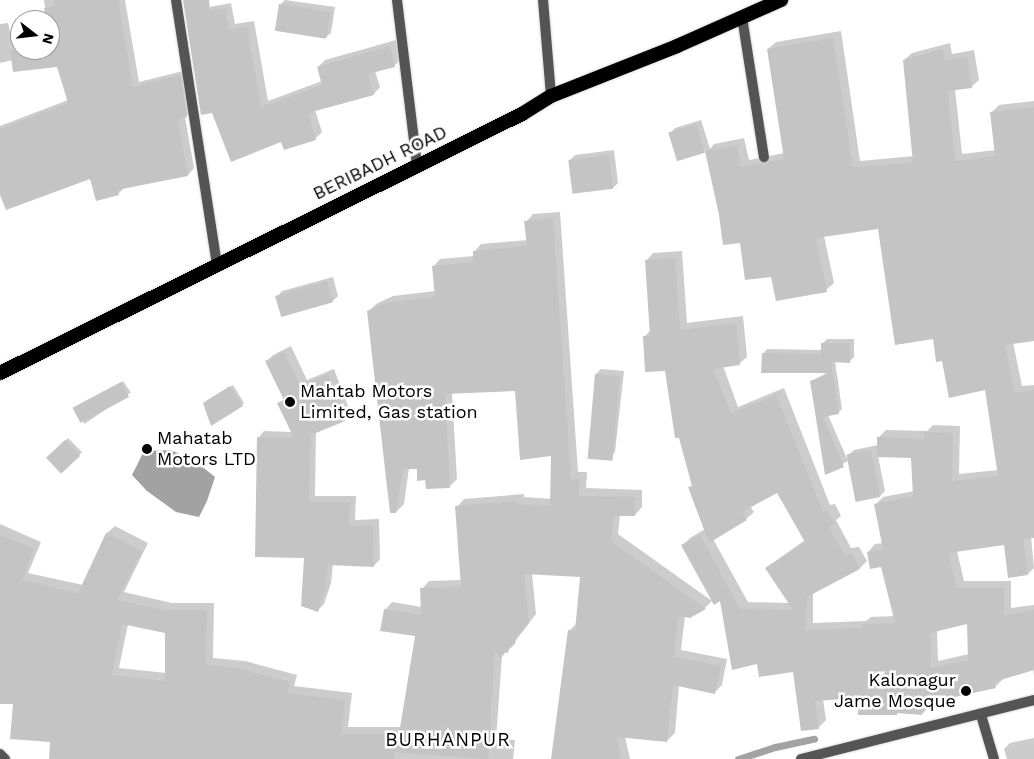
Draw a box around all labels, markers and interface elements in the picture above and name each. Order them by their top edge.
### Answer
north arrow [10,10,60,60]
text: N [39,32,58,46]
street label: BERIBADH ROAD [310,121,450,205]
place label: Mahtab Motors Limited, Gas station [300,381,478,424]
marker: Mahtab Motors Limited, Gas station [284,396,296,408]
place label: Mahatab Motors LTD [157,428,256,470]
marker: Mahatab Motors LTD [141,443,153,455]
place label: Kalonagur Jame Mosque [834,670,956,712]
marker: Kalonagur Jame Mosque [960,685,972,697]
district label: BURHANPUR [384,729,512,751]

